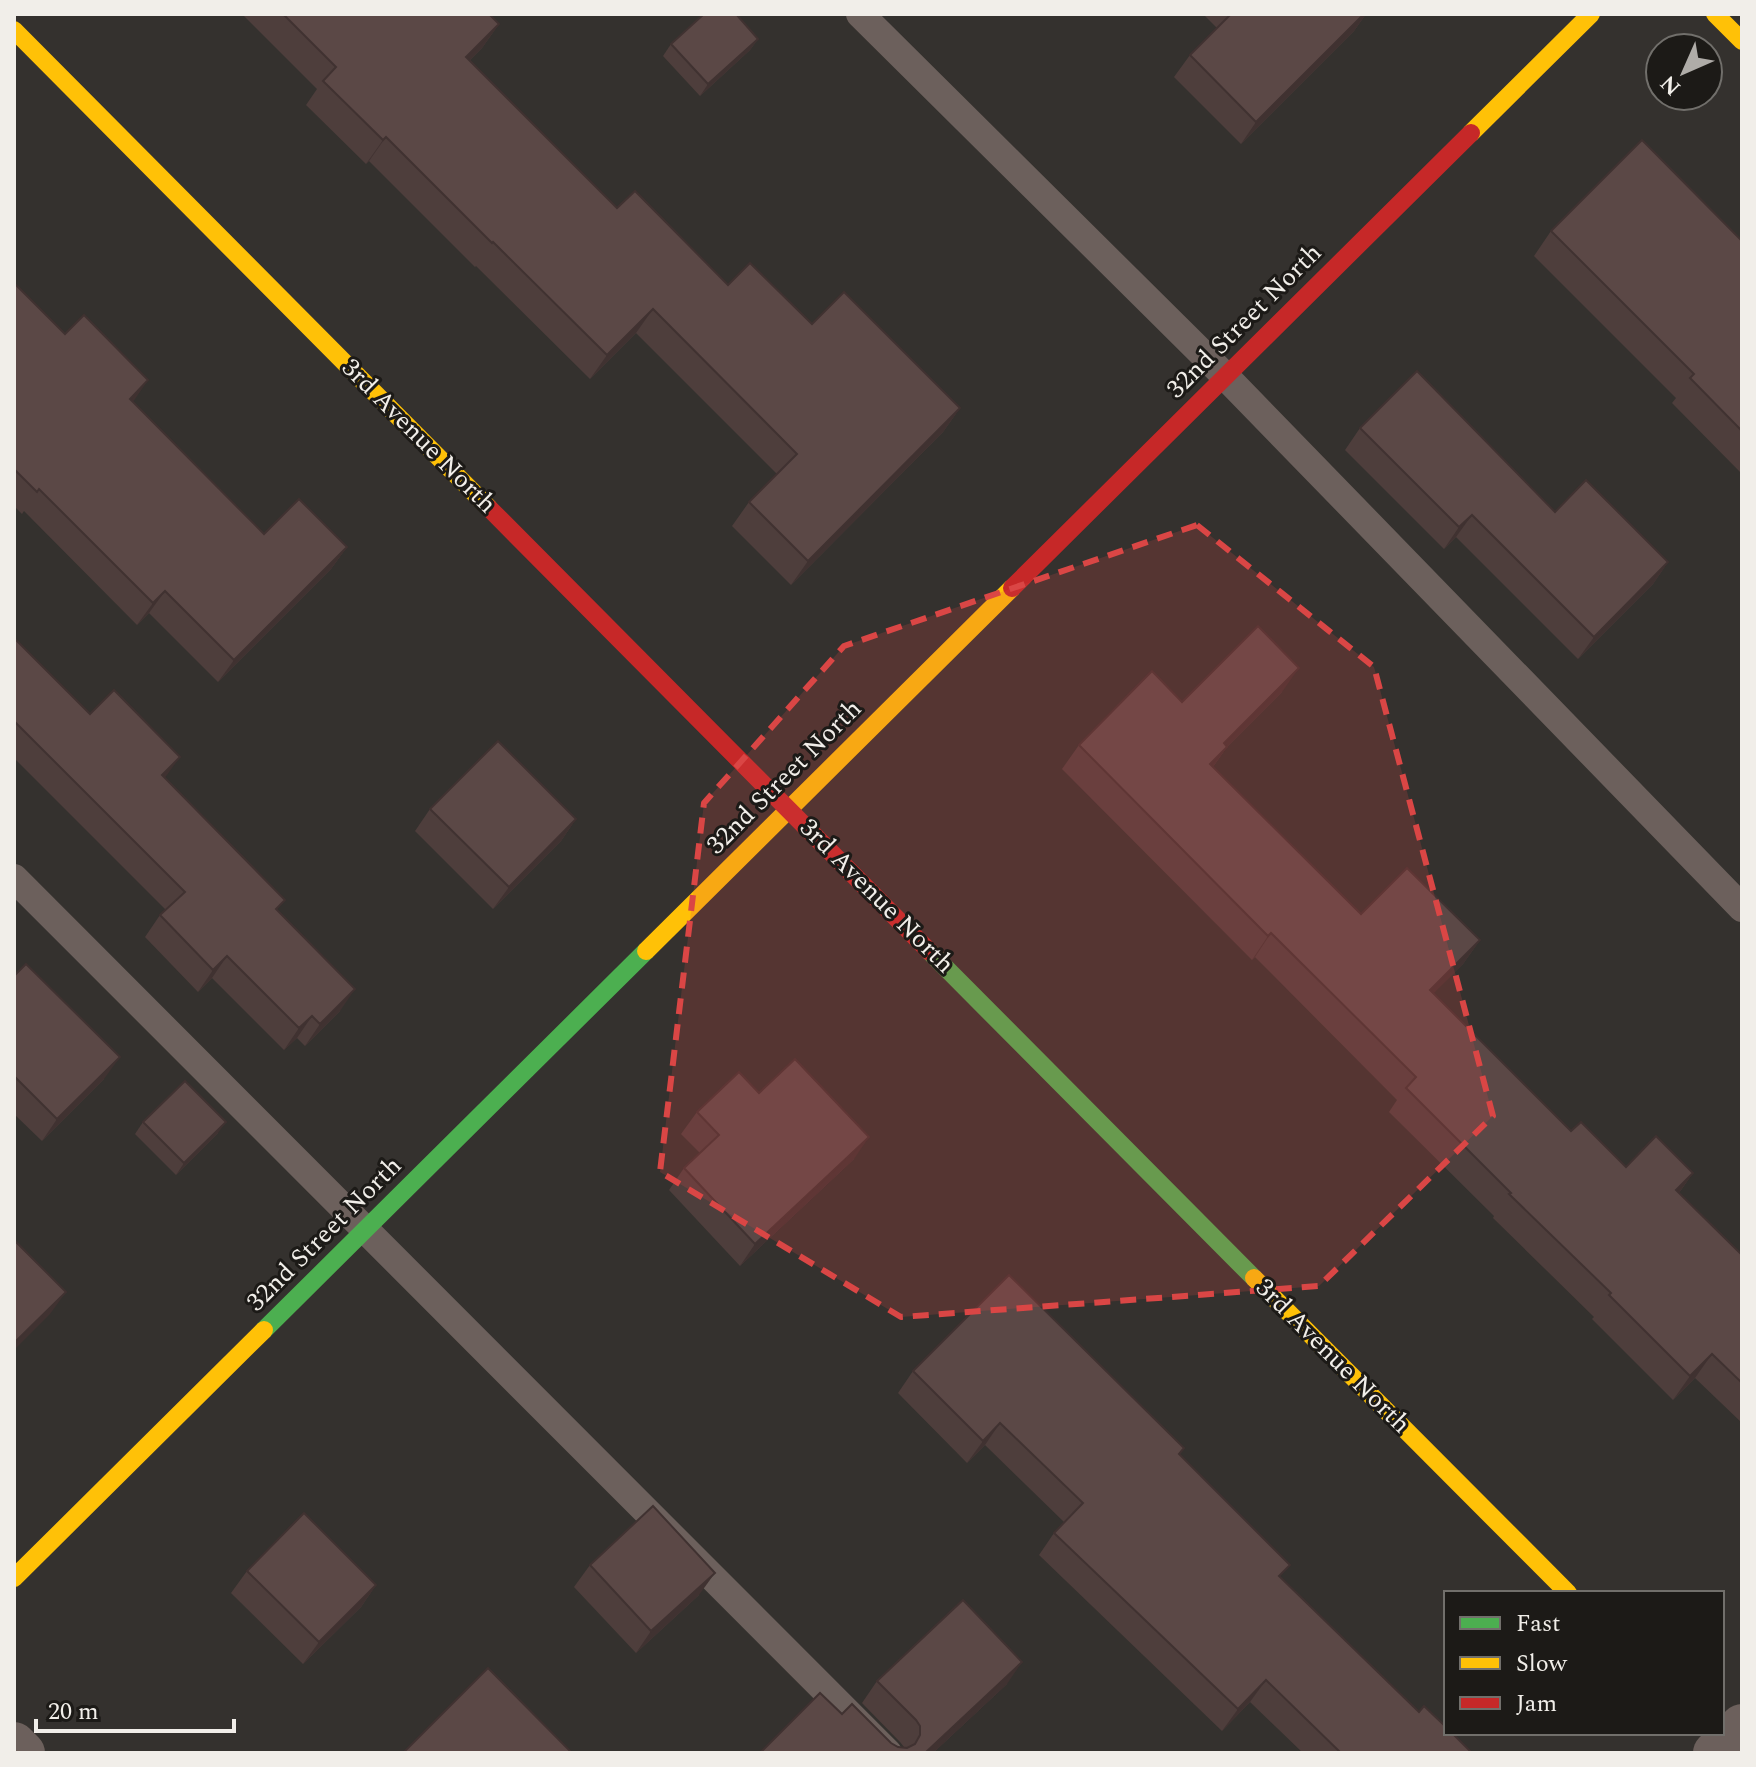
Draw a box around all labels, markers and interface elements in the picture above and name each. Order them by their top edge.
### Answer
north arrow [1644,32,1724,112]
text: N [1653,67,1689,103]
street label: 32nd Street North [1157,234,1331,408]
street label: 3rd Avenue North [332,349,506,523]
street label: 32nd Street North [697,690,871,864]
street label: 3rd Avenue North [790,809,964,983]
street label: 32nd Street North [237,1147,411,1321]
street label: 3rd Avenue North [1246,1269,1420,1443]
legend [1444,1591,1724,1735]
text: Fast [1516,1606,1561,1642]
text: Slow [1516,1646,1568,1682]
scale bar [36,1683,234,1733]
text: Jam [1516,1686,1557,1722]
text: 20 m [48,1694,99,1730]

